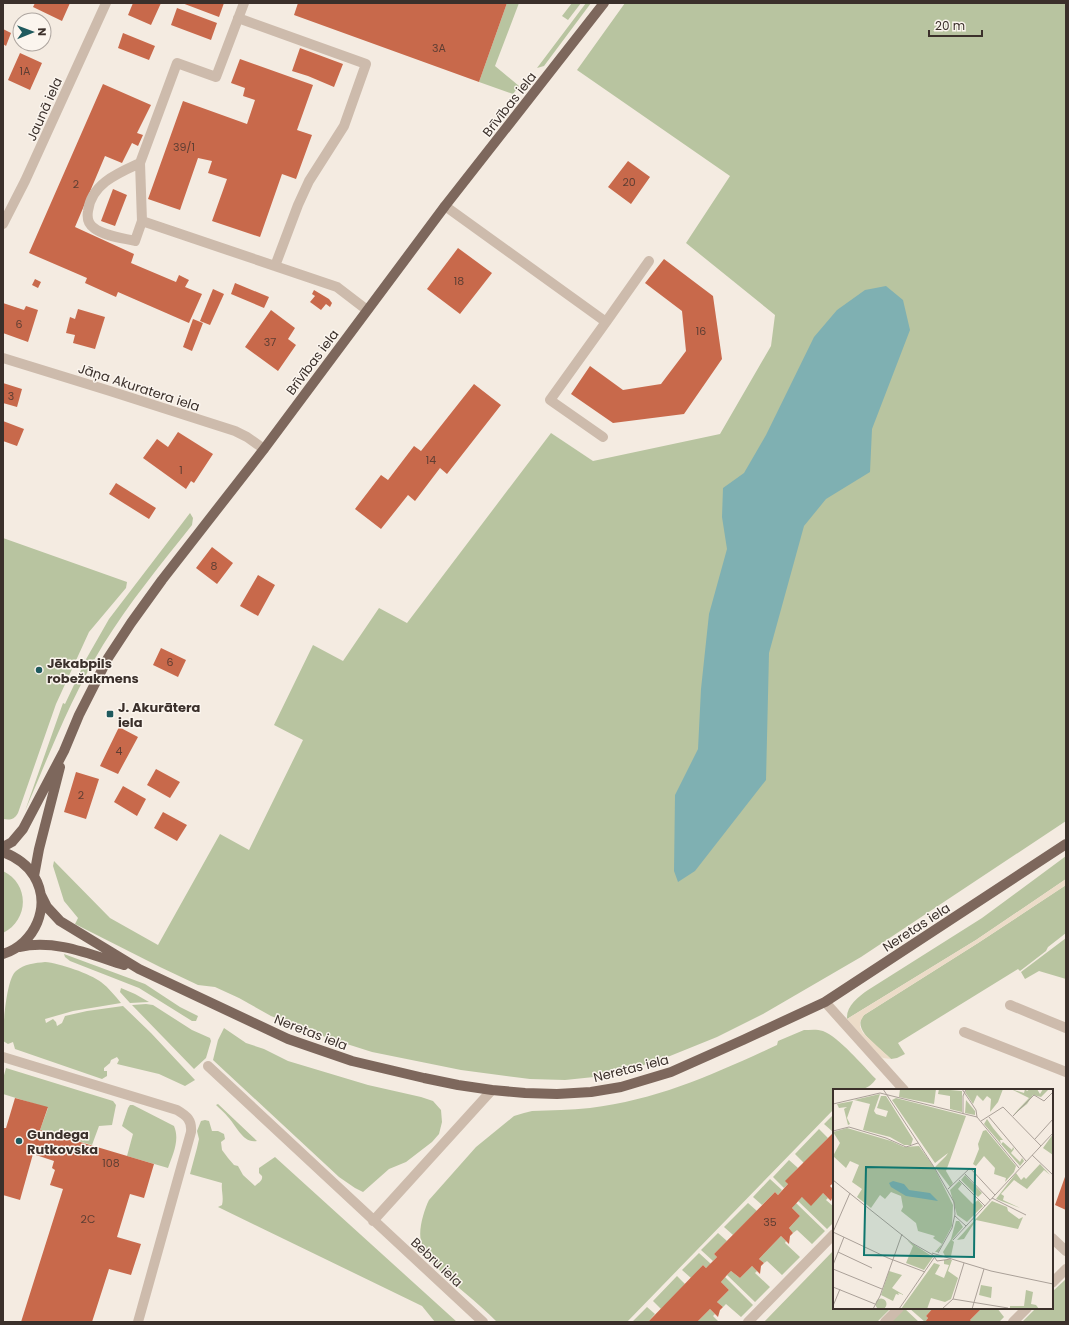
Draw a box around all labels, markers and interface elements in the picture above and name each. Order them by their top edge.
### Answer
north arrow [12,12,52,52]
scale bar [929,12,982,38]
text: 20 m [935,17,965,34]
text: N [34,28,50,36]
house number: 3A [432,40,447,56]
house number: 1A [20,63,31,79]
street label: Brīvības iela [478,68,541,141]
street label: Jaunā iela [22,74,67,144]
house number: 39/1 [173,139,195,155]
house number: 20 [622,174,636,190]
house number: 2 [73,176,79,192]
house number: 18 [454,273,464,289]
house number: 6 [16,316,23,332]
house number: 16 [696,323,706,339]
street label: Brīvības iela [281,326,343,399]
house number: 37 [264,334,276,350]
street label: Jāņa Akuratera iela [76,359,202,416]
house number: 3 [8,388,14,404]
house number: 14 [426,452,436,468]
house number: 1 [179,462,183,478]
house number: 8 [211,558,218,574]
place label: Jēkabpils robežakmens [47,654,139,688]
house number: 6 [167,654,174,670]
marker: Jēkabpils robežakmens [34,665,44,675]
place label: J. Akurātera iela [118,698,201,732]
marker: J. Akurātera iela [105,709,115,719]
house number: 4 [116,743,123,759]
house number: 2 [78,787,84,803]
street label: Neretas iela [879,898,954,956]
street label: Neretas iela [271,1010,350,1055]
street label: Neretas iela [591,1050,671,1087]
inset map [833,1089,1053,1309]
place label: Gundega Rutkovska [27,1125,98,1159]
marker: Gundega Rutkovska [14,1136,24,1146]
house number: 108 [102,1155,120,1171]
house number: 2C [81,1211,95,1227]
house number: 35 [763,1214,777,1230]
street label: Bebru iela [407,1233,467,1291]

